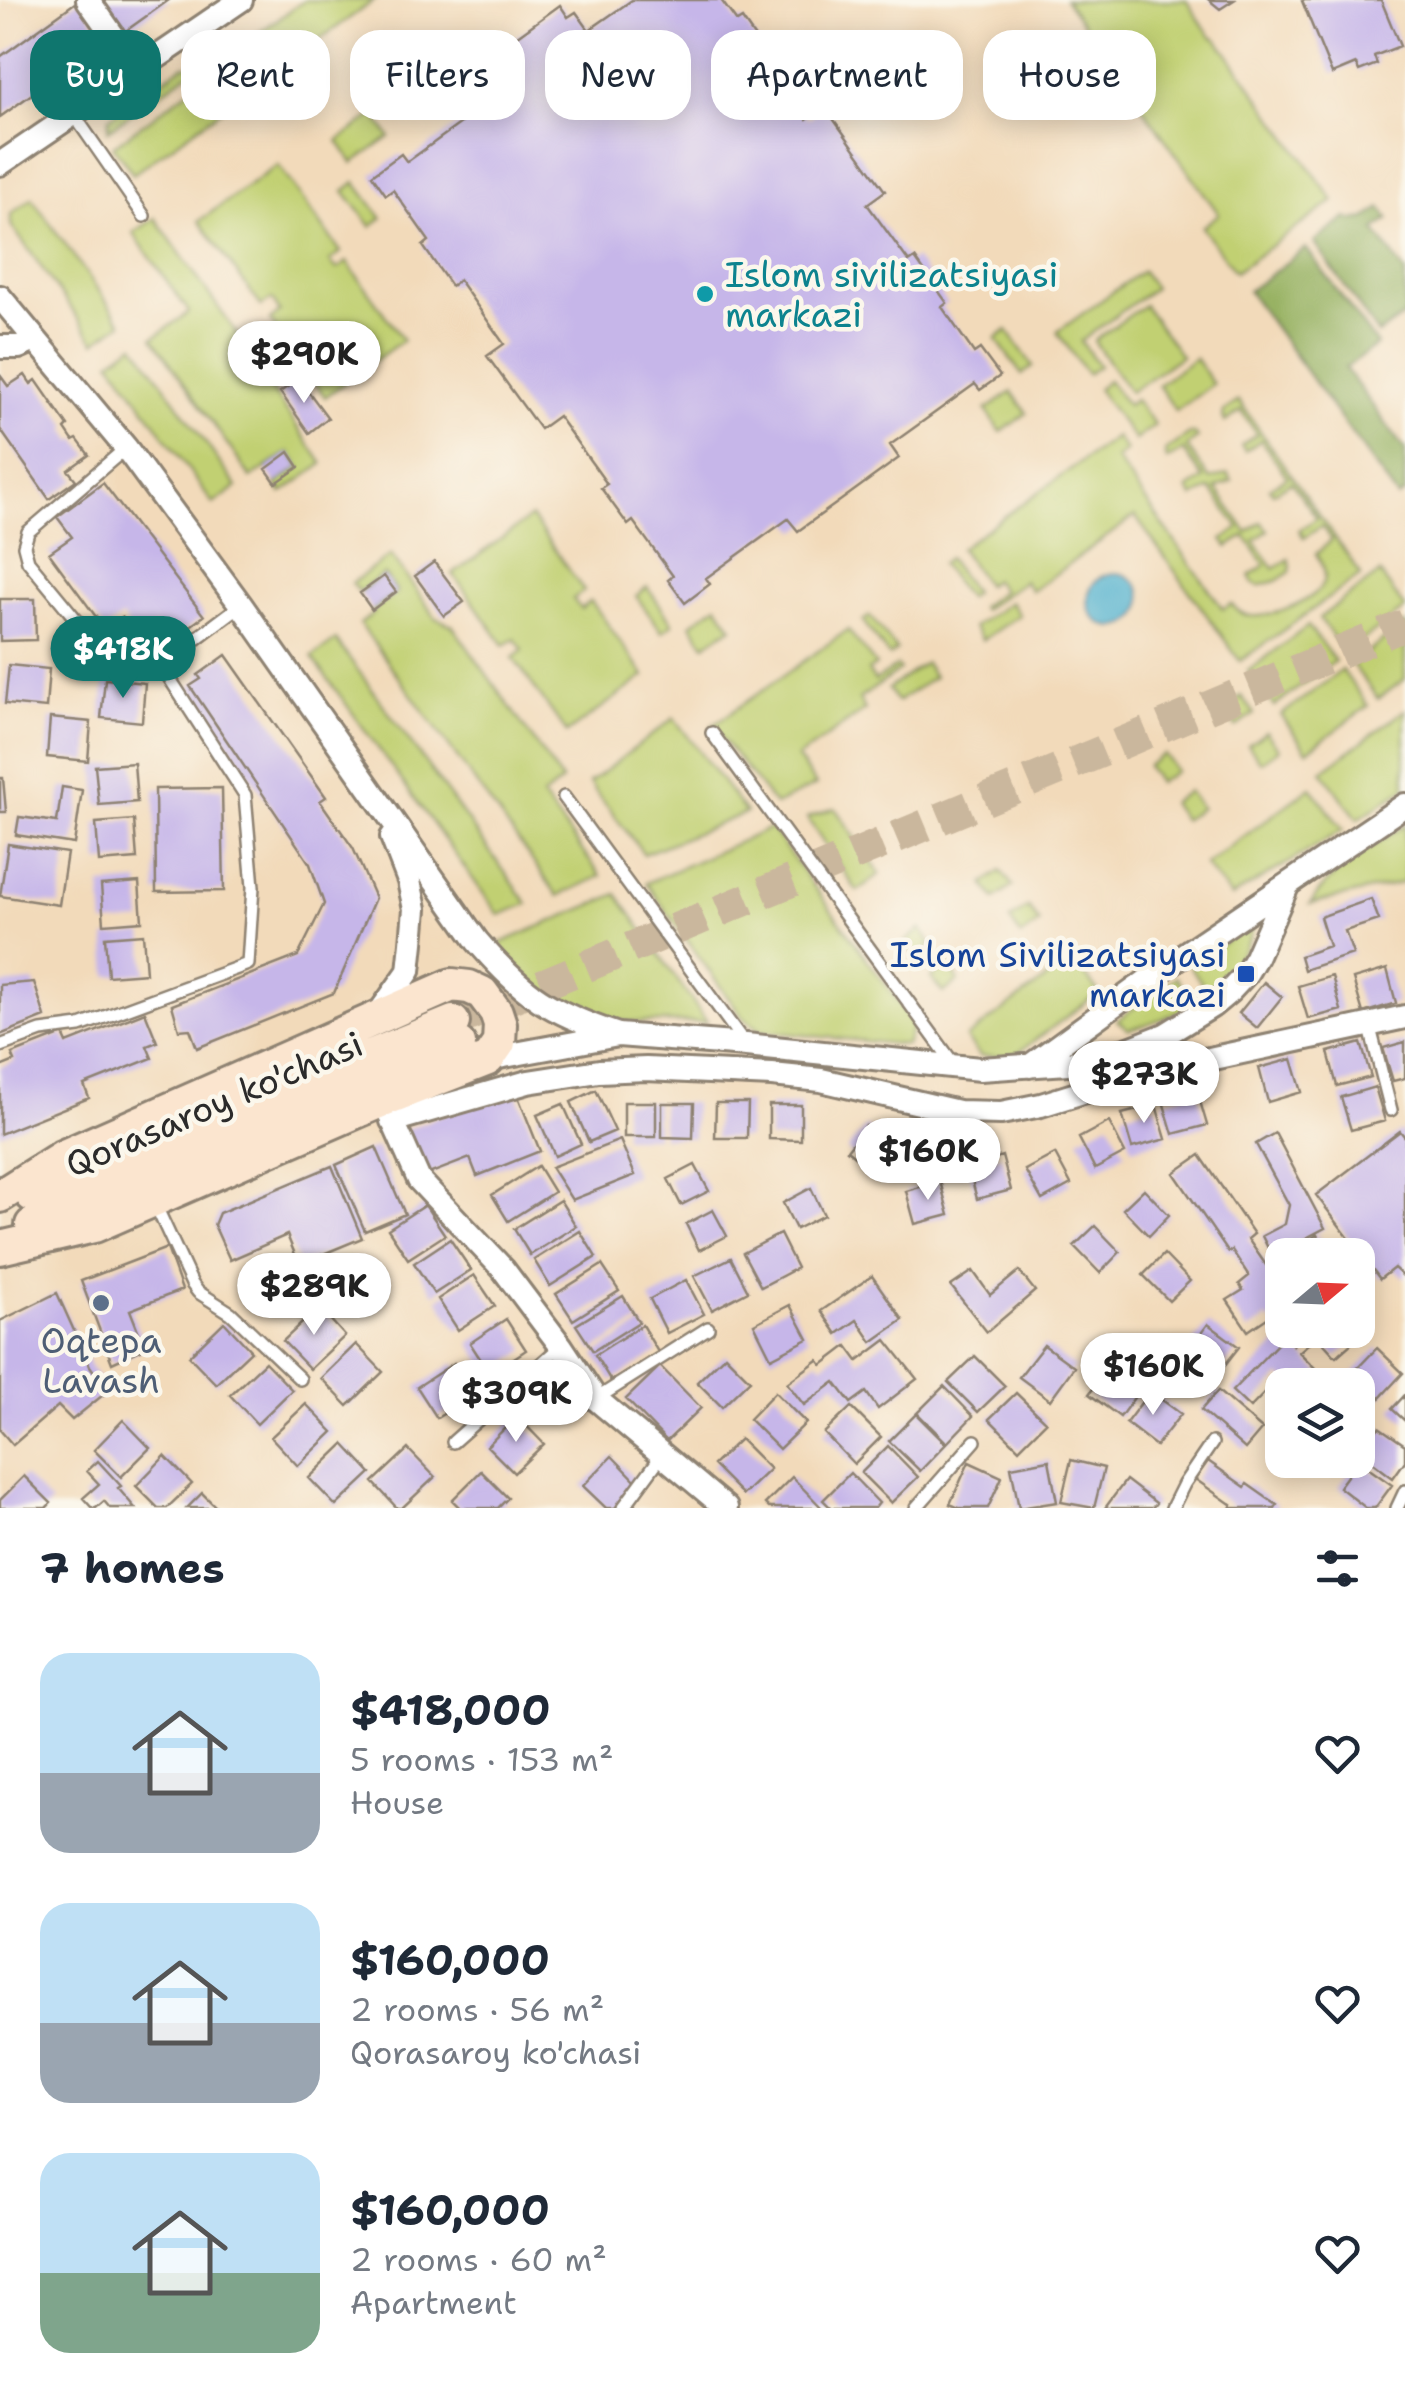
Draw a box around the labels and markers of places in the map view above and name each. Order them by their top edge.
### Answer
place label: Islom sivilizatsiyasi markazi [725,251,1058,338]
marker: Islom sivilizatsiyasi markazi [694,283,716,305]
pin: $290K [234,321,374,406]
pin: $418K [53,616,193,701]
place label: Islom Sivilizatsiyasi markazi [890,931,1226,1018]
marker: Islom Sivilizatsiyasi markazi [1235,963,1257,985]
pin: $273K [1074,1041,1214,1126]
pin: $160K [858,1118,998,1203]
pin: $289K [244,1253,384,1338]
marker: Oqtepa Lavash [90,1292,112,1314]
place label: Oqtepa Lavash [41,1317,162,1404]
pin: $160K [1083,1333,1223,1418]
pin: $309K [446,1360,586,1445]

